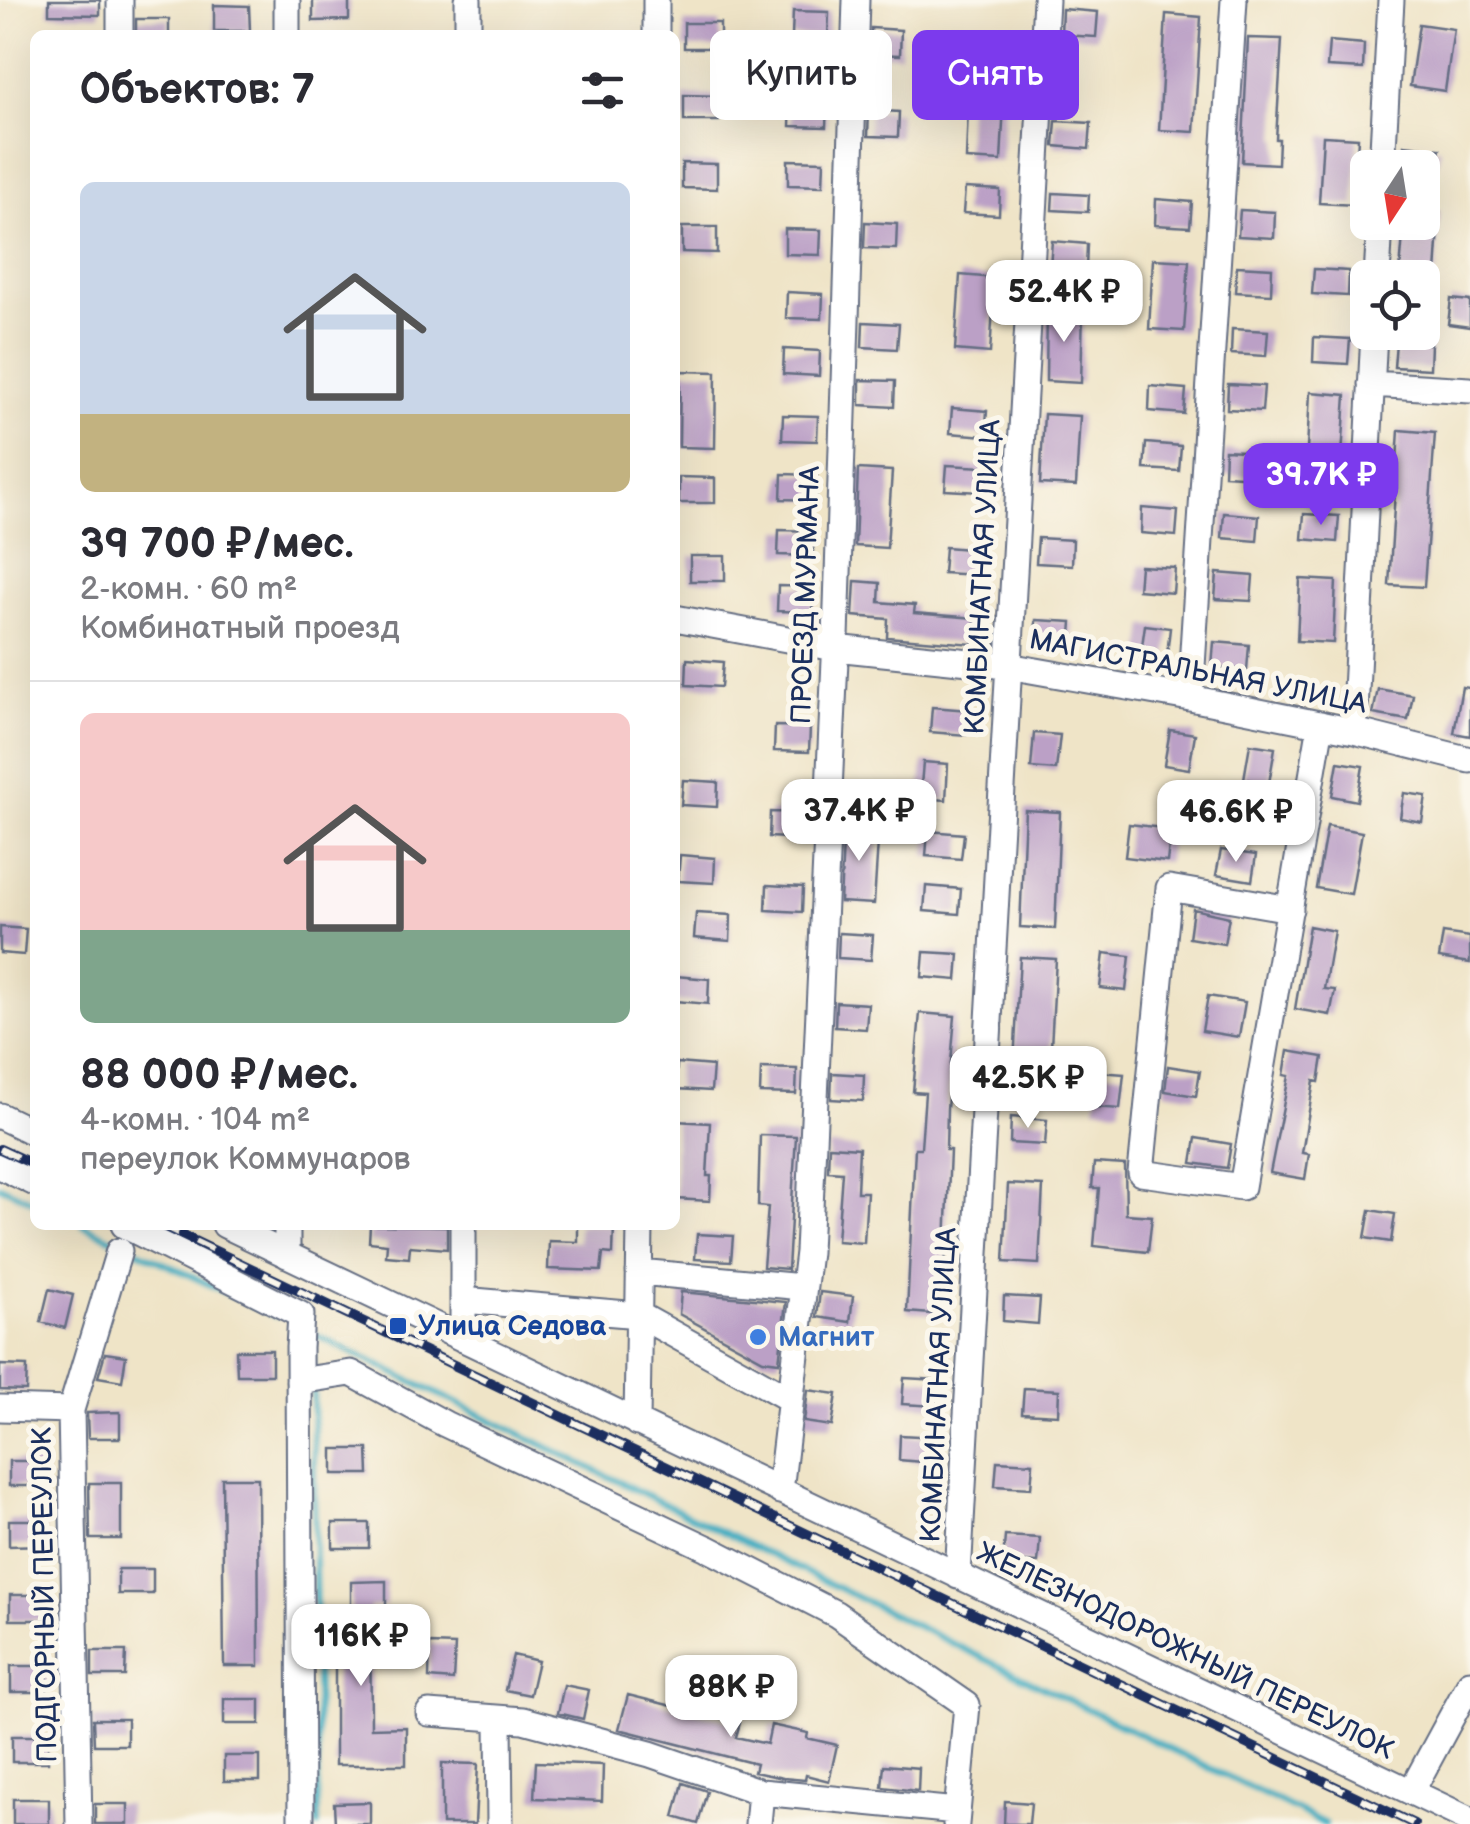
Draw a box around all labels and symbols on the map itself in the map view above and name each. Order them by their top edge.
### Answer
north arrow [1350,150,1440,240]
pin: 52.4K ₽ [972,260,1156,345]
street label: КОМБИНАТНАЯ УЛИЦА [958,418,1008,735]
pin: 39.7K ₽ [1229,443,1413,528]
street label: ПРОЕЗД МУРМАНА [785,464,827,725]
street label: МАГИСТРАЛЬНАЯ УЛИЦА [1027,623,1370,721]
pin: 37.4K ₽ [767,779,951,864]
pin: 46.6K ₽ [1144,780,1328,865]
pin: 42.5K ₽ [936,1046,1120,1131]
street label: КОМБИНАТНАЯ УЛИЦА [914,1226,964,1543]
place label: Улица Седова [418,1310,607,1343]
marker: Улица Седова [387,1315,409,1337]
place label: Магнит [778,1321,875,1354]
marker: Магнит [747,1326,769,1348]
street label: ПОДГОРНЫЙ ПЕРЕУЛОК [26,1426,64,1763]
street label: ЖЕЛЕЗНОДОРОЖНЫЙ ПЕРЕУЛОК [971,1535,1400,1767]
pin: 116K ₽ [280,1604,442,1689]
pin: 88K ₽ [661,1655,801,1740]

